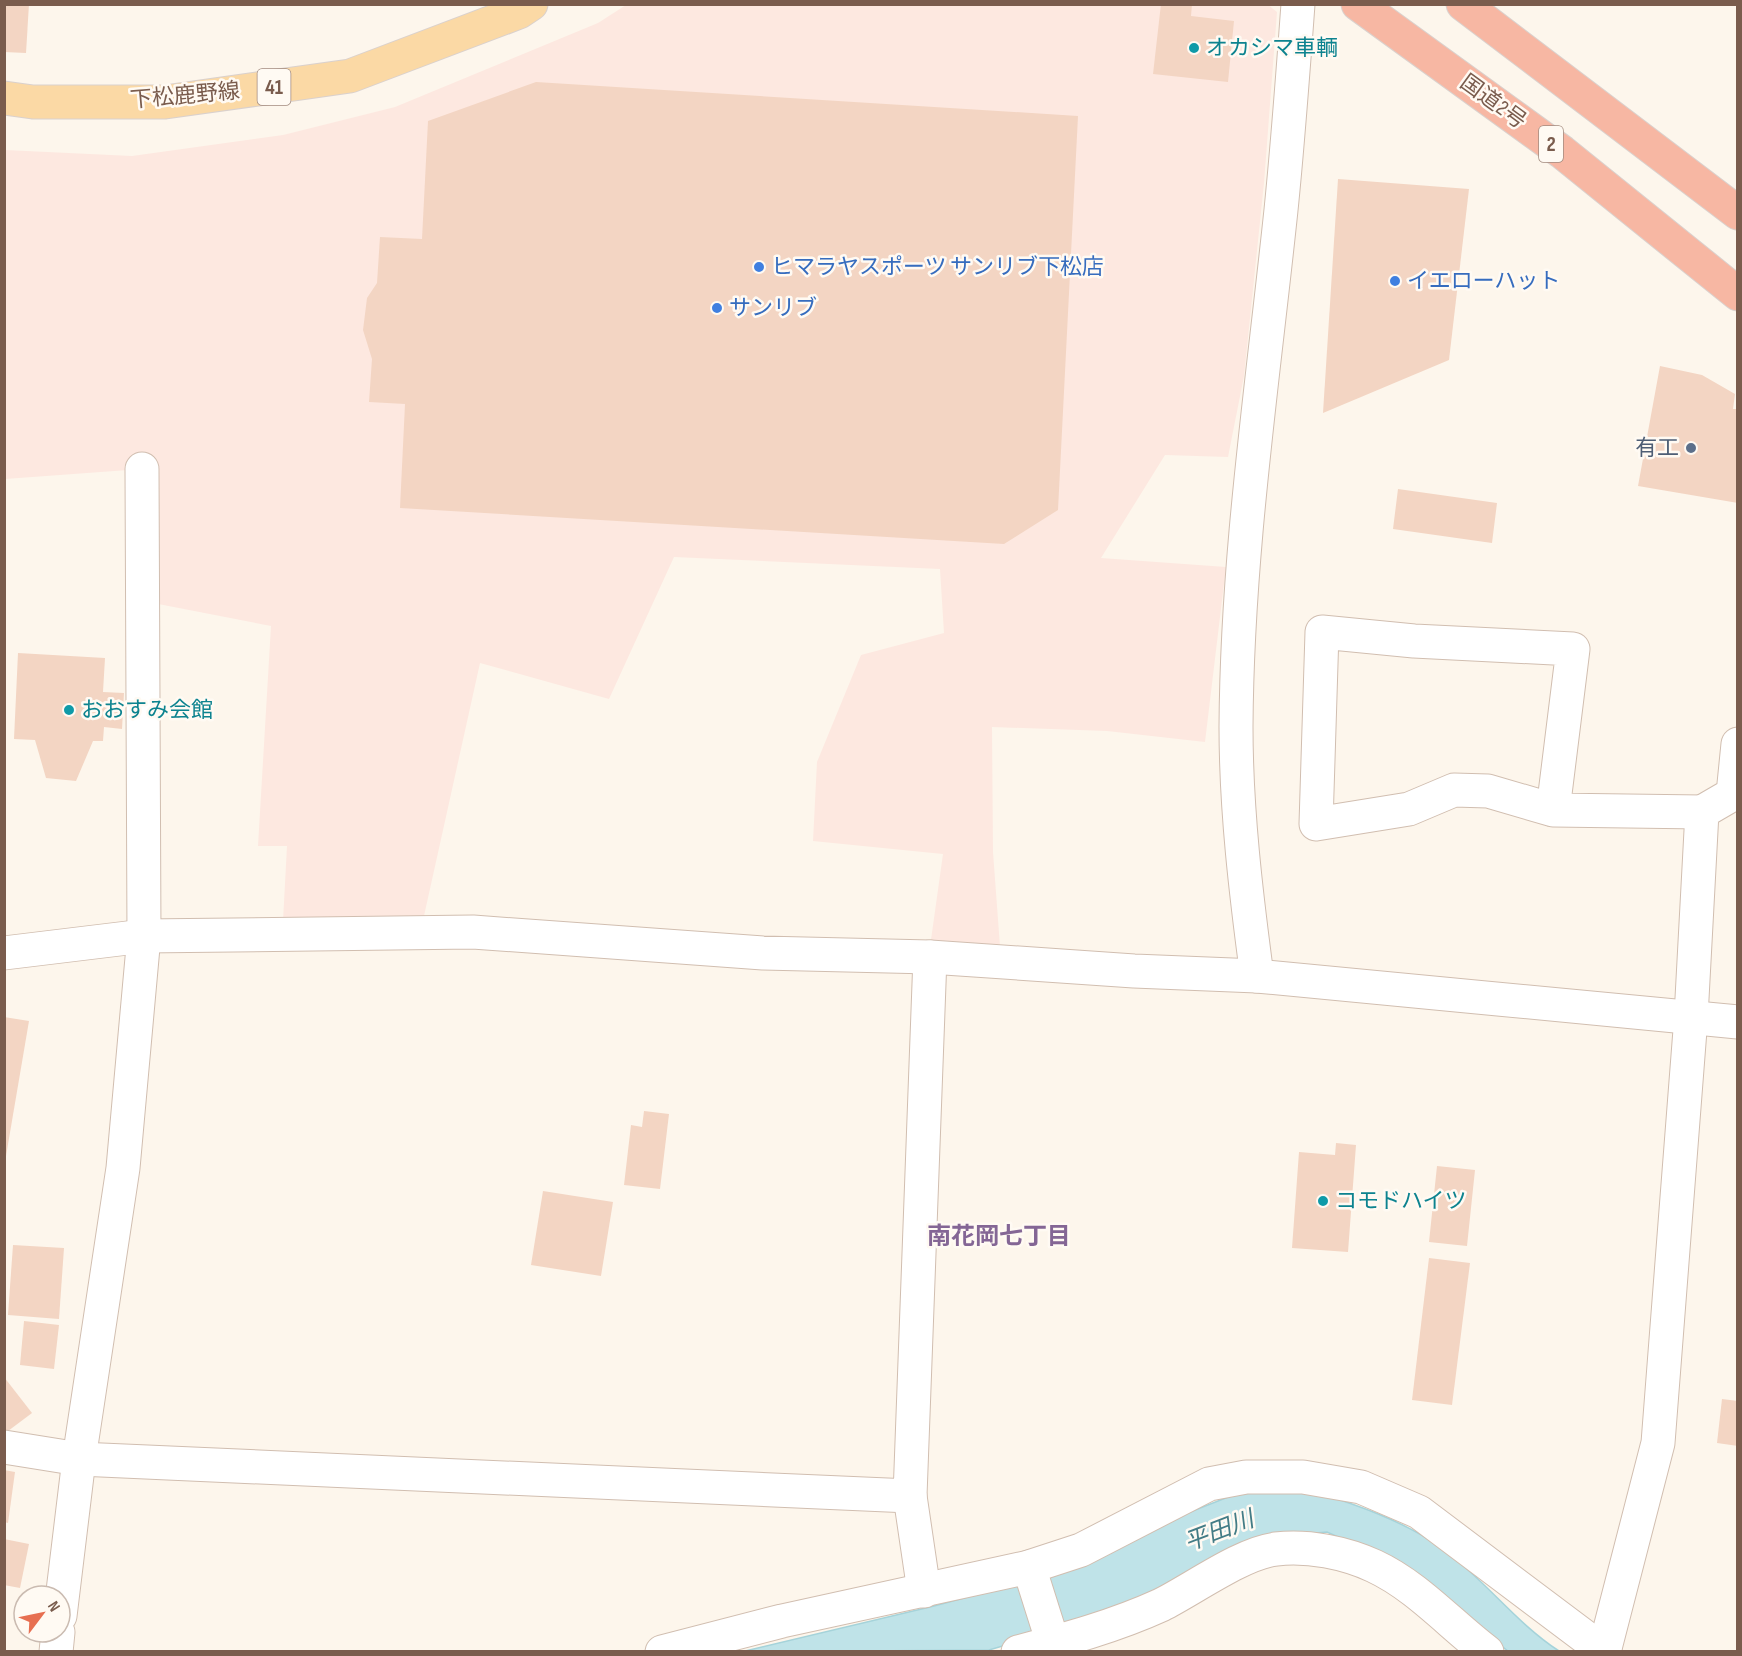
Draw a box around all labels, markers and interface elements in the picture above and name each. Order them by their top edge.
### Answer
place label: オカシマ車輌 [1206,35,1338,62]
marker: オカシマ車輌 [1187,41,1201,55]
road number: 41 [258,69,290,105]
street label: 国道2号 [1455,69,1531,135]
street label: 下松鹿野線 [129,78,241,114]
road number: 2 [1539,126,1563,162]
place label: ヒマラヤスポーツ サンリブ下松店 [771,254,1104,281]
marker: ヒマラヤスポーツ サンリブ下松店 [752,260,766,274]
place label: イエローハット [1407,268,1560,295]
marker: イエローハット [1388,274,1402,288]
place label: サンリブ [729,295,817,322]
marker: サンリブ [710,301,724,315]
place label: 有工 [1635,435,1679,462]
marker: 有工 [1684,441,1698,455]
place label: おおすみ会館 [81,697,213,724]
marker: おおすみ会館 [62,703,76,717]
place label: コモドハイツ [1335,1188,1467,1215]
marker: コモドハイツ [1316,1194,1330,1208]
district label: 南花岡七丁目 [927,1222,1071,1251]
water label: 平田川 [1180,1503,1261,1557]
north arrow [12,1584,72,1644]
text: N [43,1598,64,1616]

